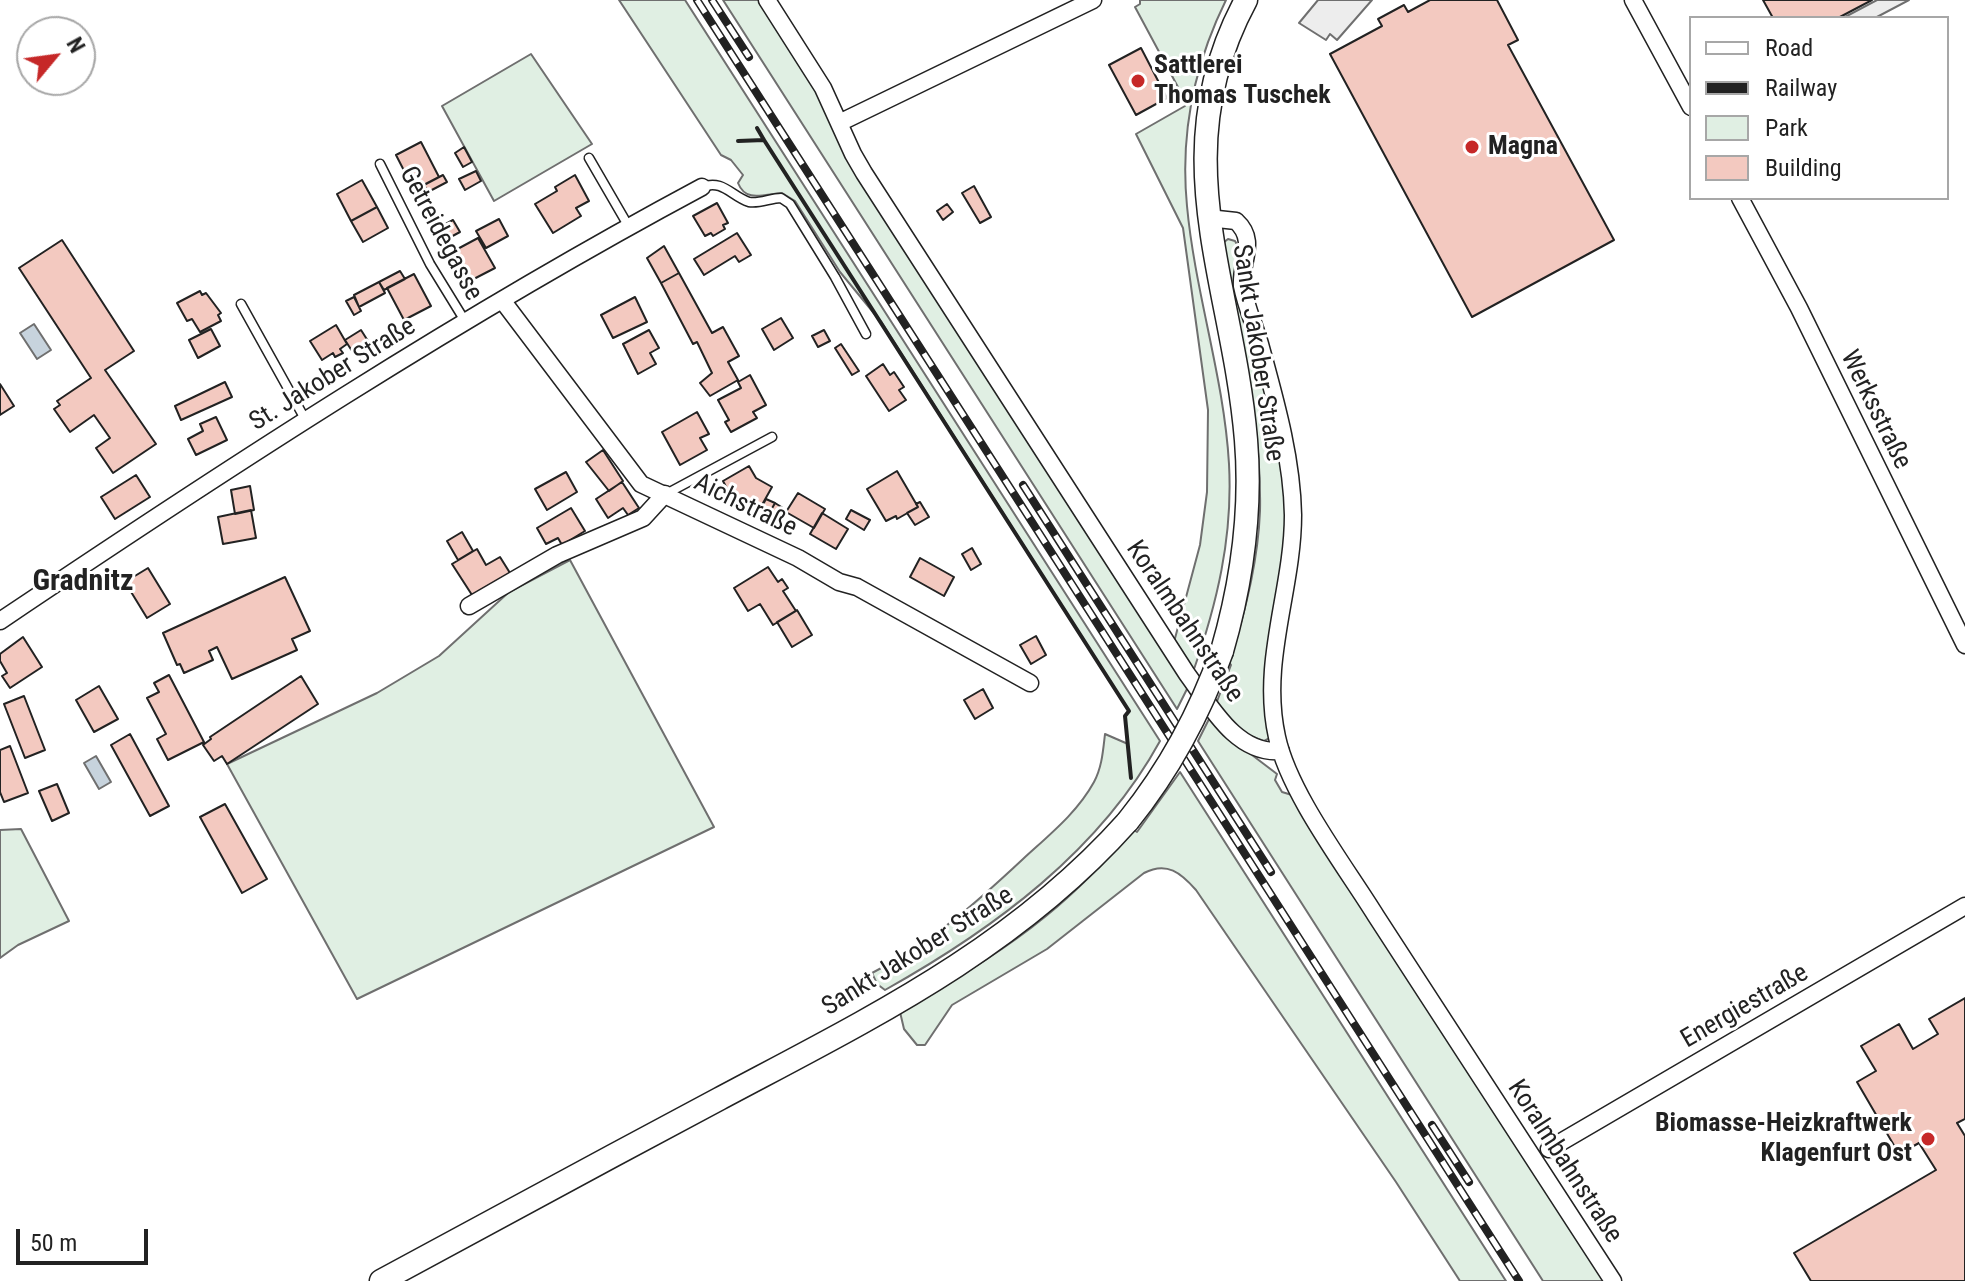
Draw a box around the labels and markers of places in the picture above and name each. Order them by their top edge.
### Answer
place label: Sattlerei Thomas Tuschek [1154,50,1331,112]
marker: Sattlerei Thomas Tuschek [1129,72,1147,90]
place label: Magna [1488,131,1558,163]
marker: Magna [1463,138,1481,156]
place label: Biomasse-Heizkraftwerk Klagenfurt Ost [1655,1108,1912,1170]
marker: Biomasse-Heizkraftwerk Klagenfurt Ost [1919,1130,1937,1148]

